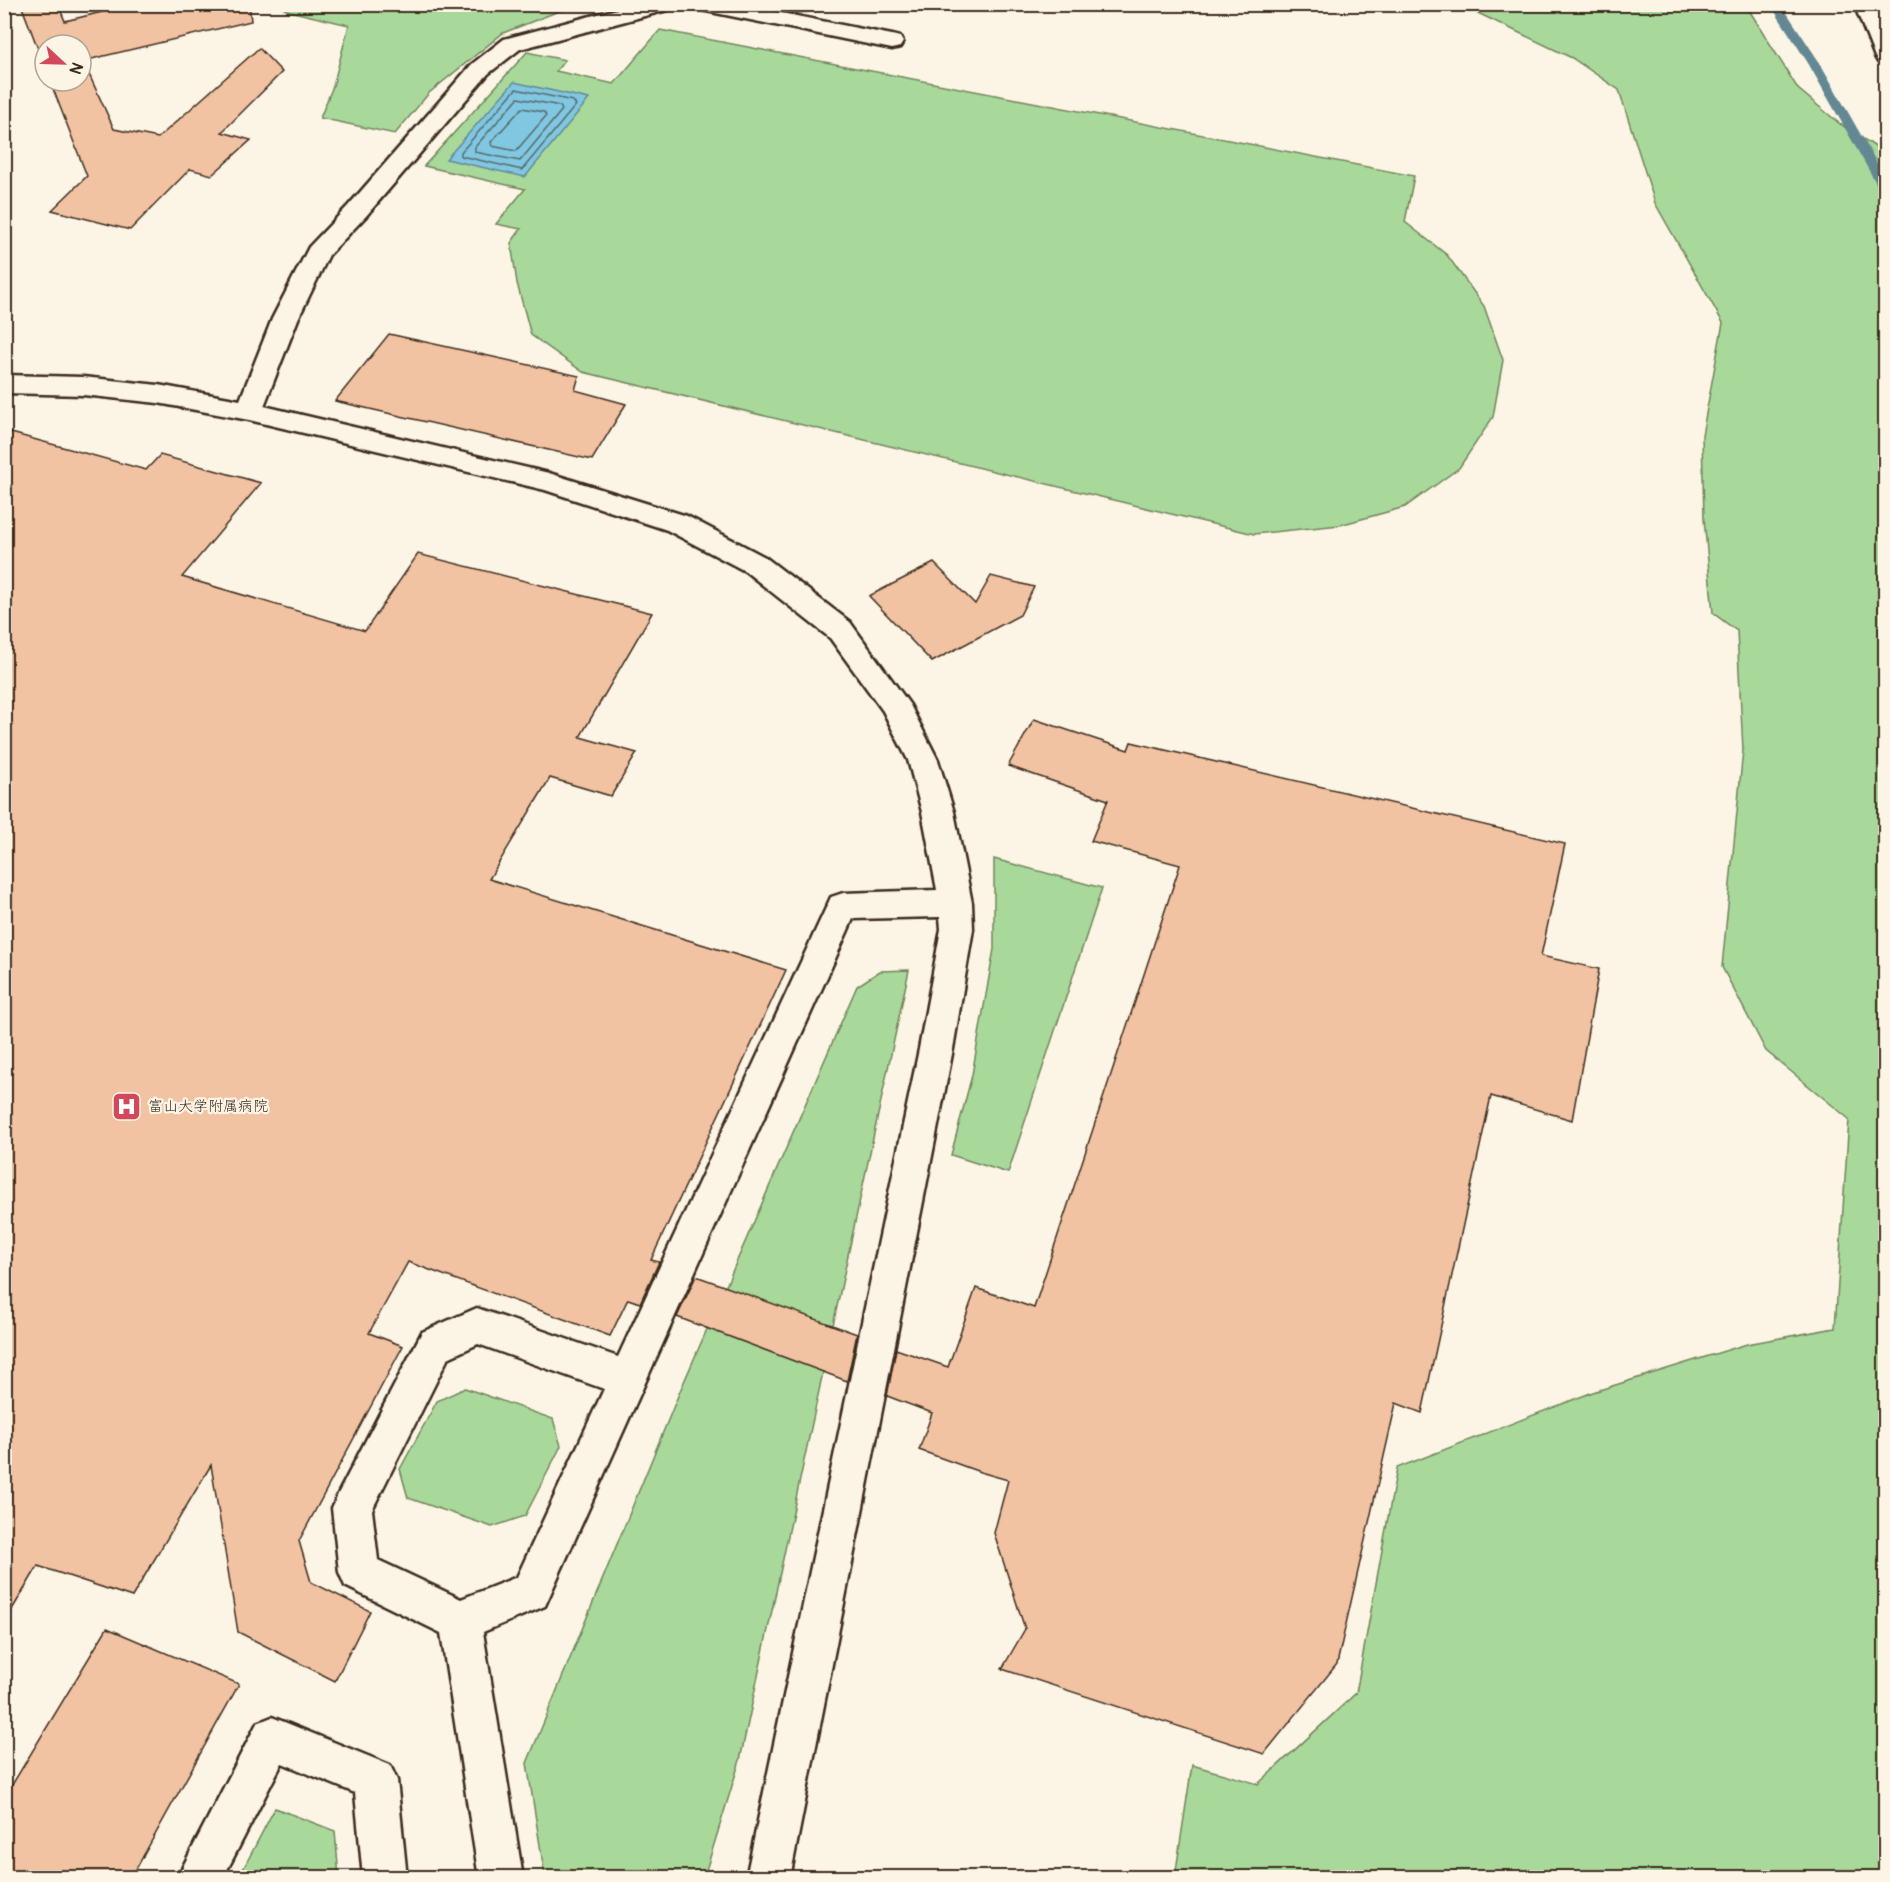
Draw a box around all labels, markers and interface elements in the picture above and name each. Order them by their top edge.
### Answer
north arrow [33,33,93,93]
text: N [65,59,87,77]
hospital icon: 富山大学附属病院 [111,1090,143,1122]
place label: 富山大学附属病院 [148,1097,268,1116]

